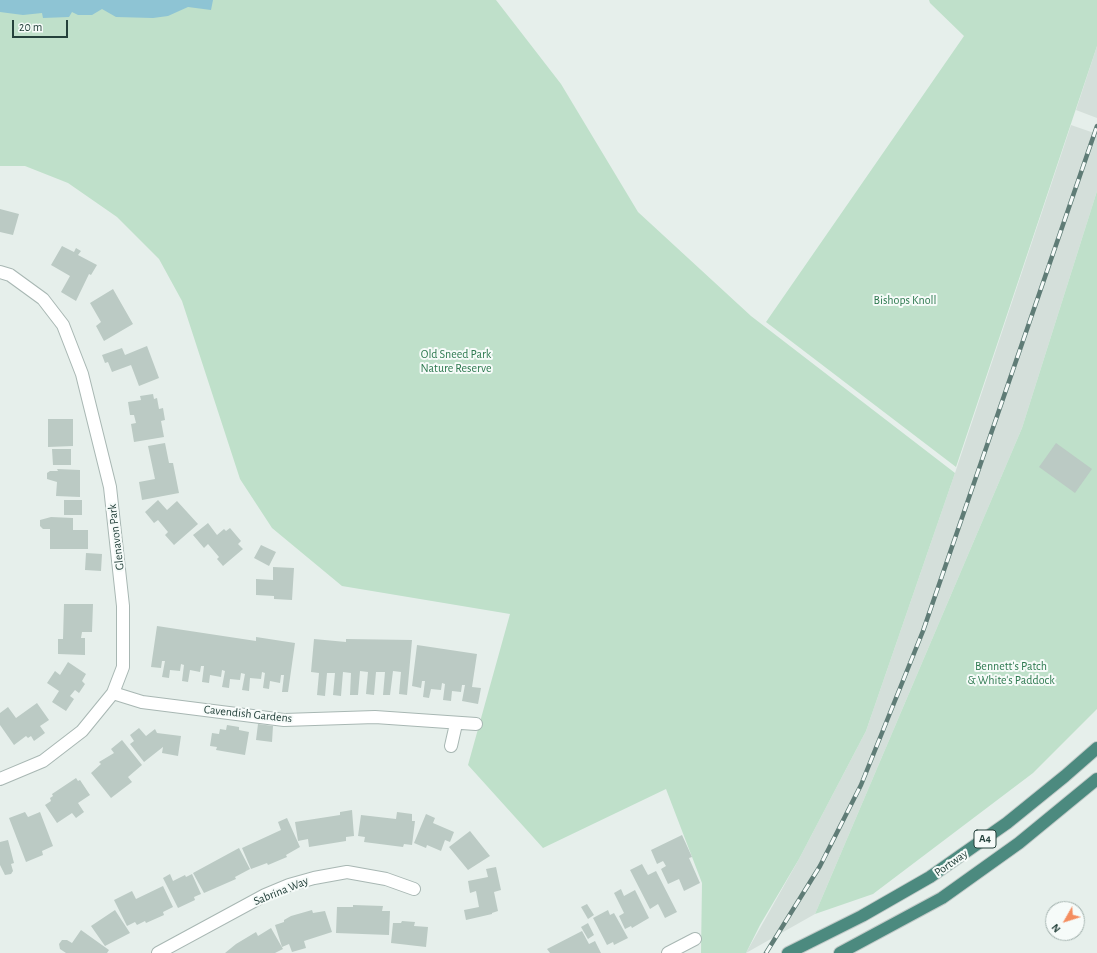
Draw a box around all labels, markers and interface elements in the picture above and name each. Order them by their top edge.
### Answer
scale bar [14,12,70,38]
text: 20 m [19,21,42,33]
park label: Bishops Knoll [874,293,936,307]
park label: Old Sneed Park Nature Reserve [421,347,491,375]
street label: Glenavon Park [105,503,127,571]
park label: Bennett's Patch & White's Paddock [967,659,1055,687]
street label: Cavendish Gardens [203,702,293,726]
road number: A4 [974,830,996,848]
street label: Portway [931,846,971,880]
street label: Sabrina Way [251,873,311,909]
north arrow [1045,901,1085,941]
text: N [1049,922,1063,935]

